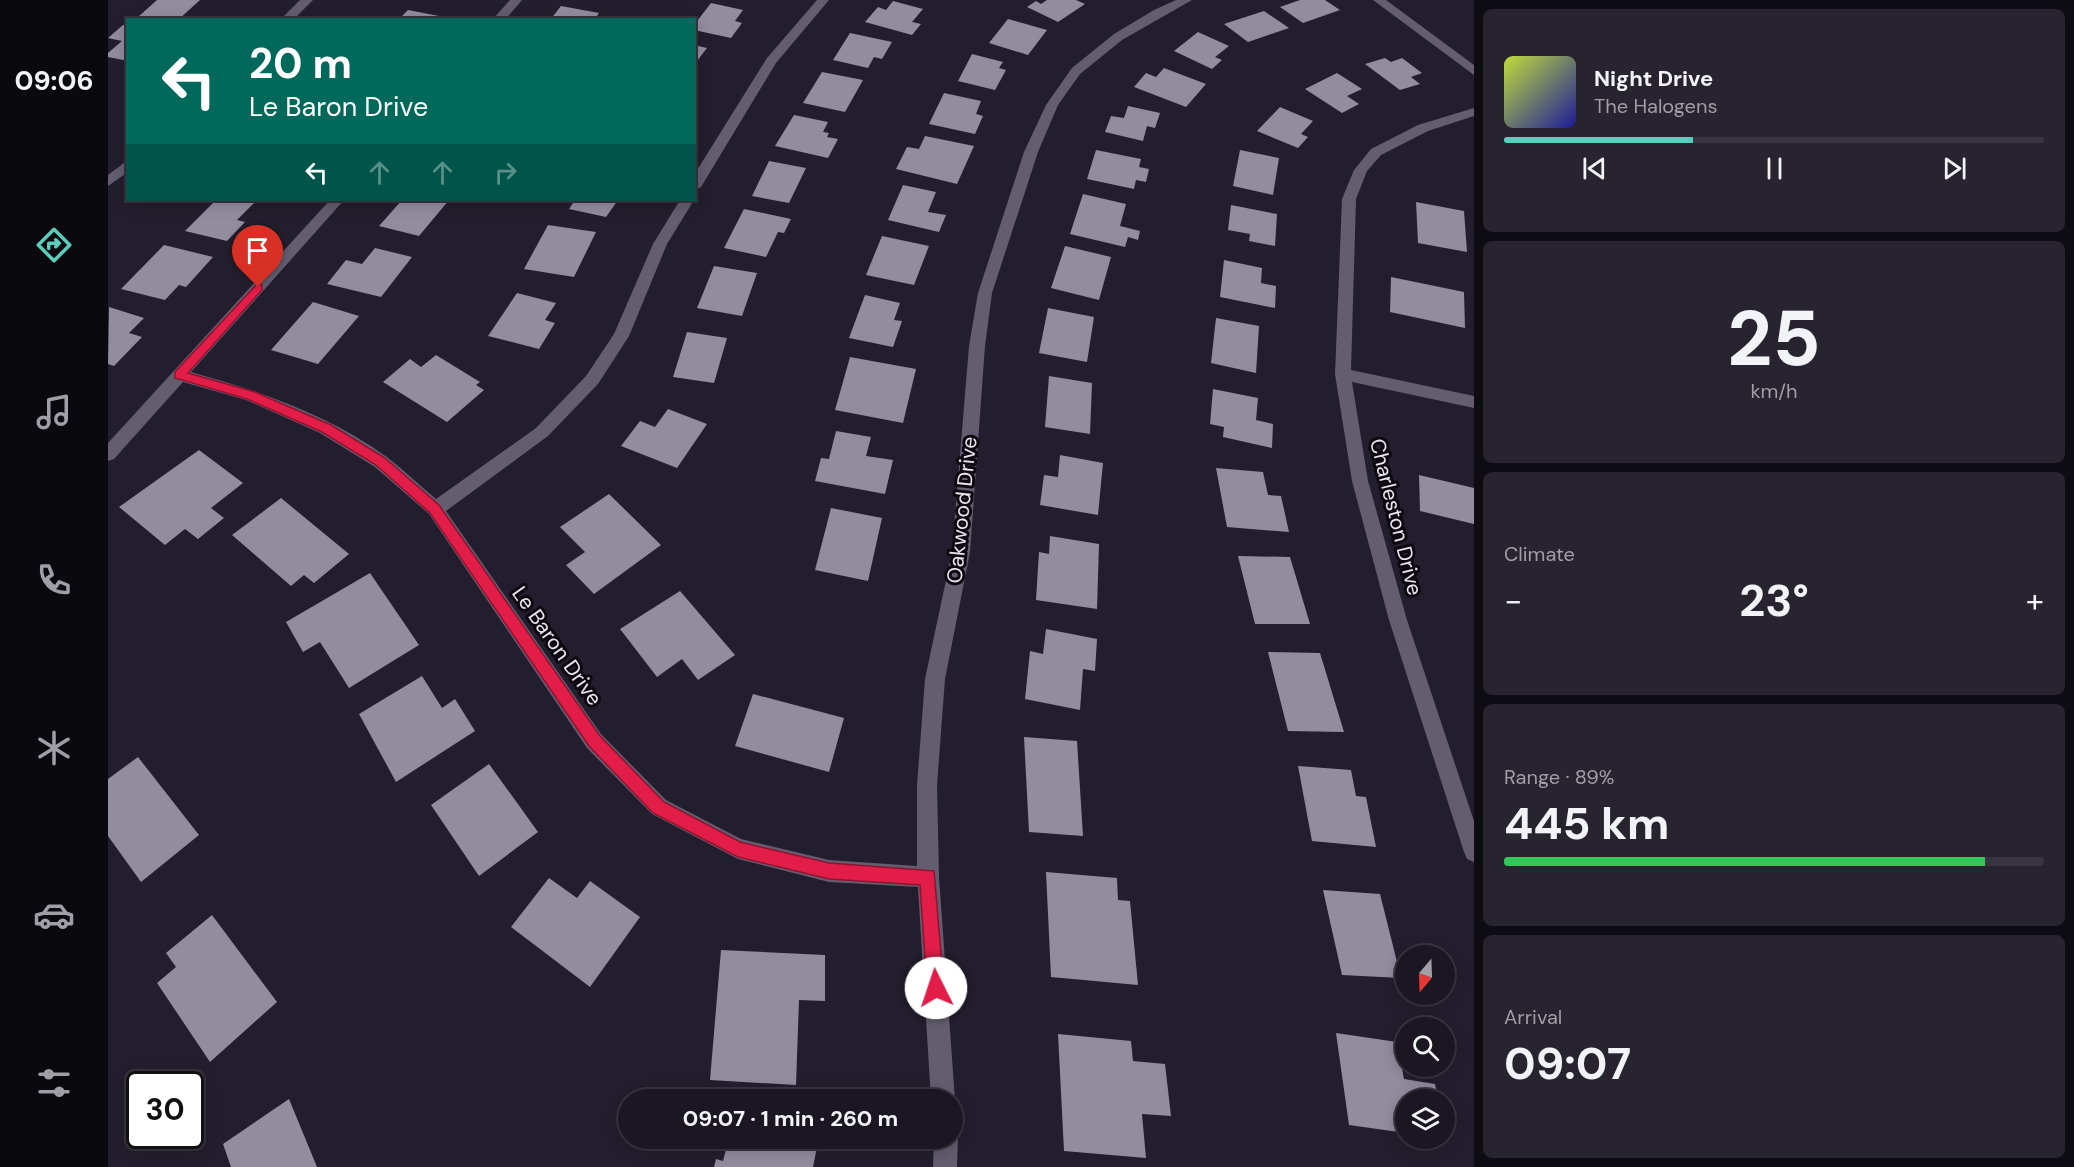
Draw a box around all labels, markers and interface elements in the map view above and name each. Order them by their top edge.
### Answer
text: 20 m [249,36,352,91]
icon: left [150,42,228,120]
text: 09:06 [14,63,94,98]
text: Night Drive [1594,64,1713,93]
text: Le Baron Drive [249,89,428,124]
text: The Halogens [1594,93,1717,119]
icon: previous [1578,152,1611,185]
icon: pause [1758,152,1791,185]
icon: next [1938,152,1971,185]
icon: left [300,156,333,189]
icon: ahead [363,156,396,189]
icon: ahead [426,156,459,189]
icon: right [489,156,522,189]
icon: directions [33,224,75,266]
pin [232,225,283,287]
icon: arrive [241,234,274,267]
text: 25 [1727,288,1821,389]
text: km/h [1750,378,1798,404]
icon: music [33,391,75,433]
street label: Oakwood Drive [940,435,984,585]
street label: Charleston Drive [1363,436,1429,598]
text: Climate [1504,541,1575,567]
icon: phone [33,559,75,601]
text: 23° [1739,571,1809,630]
text: − [1504,579,1522,622]
text: + [2026,579,2044,622]
street label: Le Baron Drive [506,581,608,711]
icon: climate [33,727,75,769]
text: Range · 89% [1504,764,1615,790]
text: 445 km [1504,794,1669,853]
icon: car [33,894,75,936]
north arrow [1395,945,1455,1005]
map controls [1395,945,1455,1149]
position arrow [904,956,968,1020]
text: Arrival [1504,1004,1562,1030]
button: search [1395,1017,1455,1077]
text: 09:07 [1504,1034,1631,1093]
icon: filters [33,1062,75,1104]
speed limit sign: 30 [126,1071,204,1149]
button: layers [1395,1089,1455,1149]
text: 09:07 · 1 min · 260 m [683,1104,898,1133]

